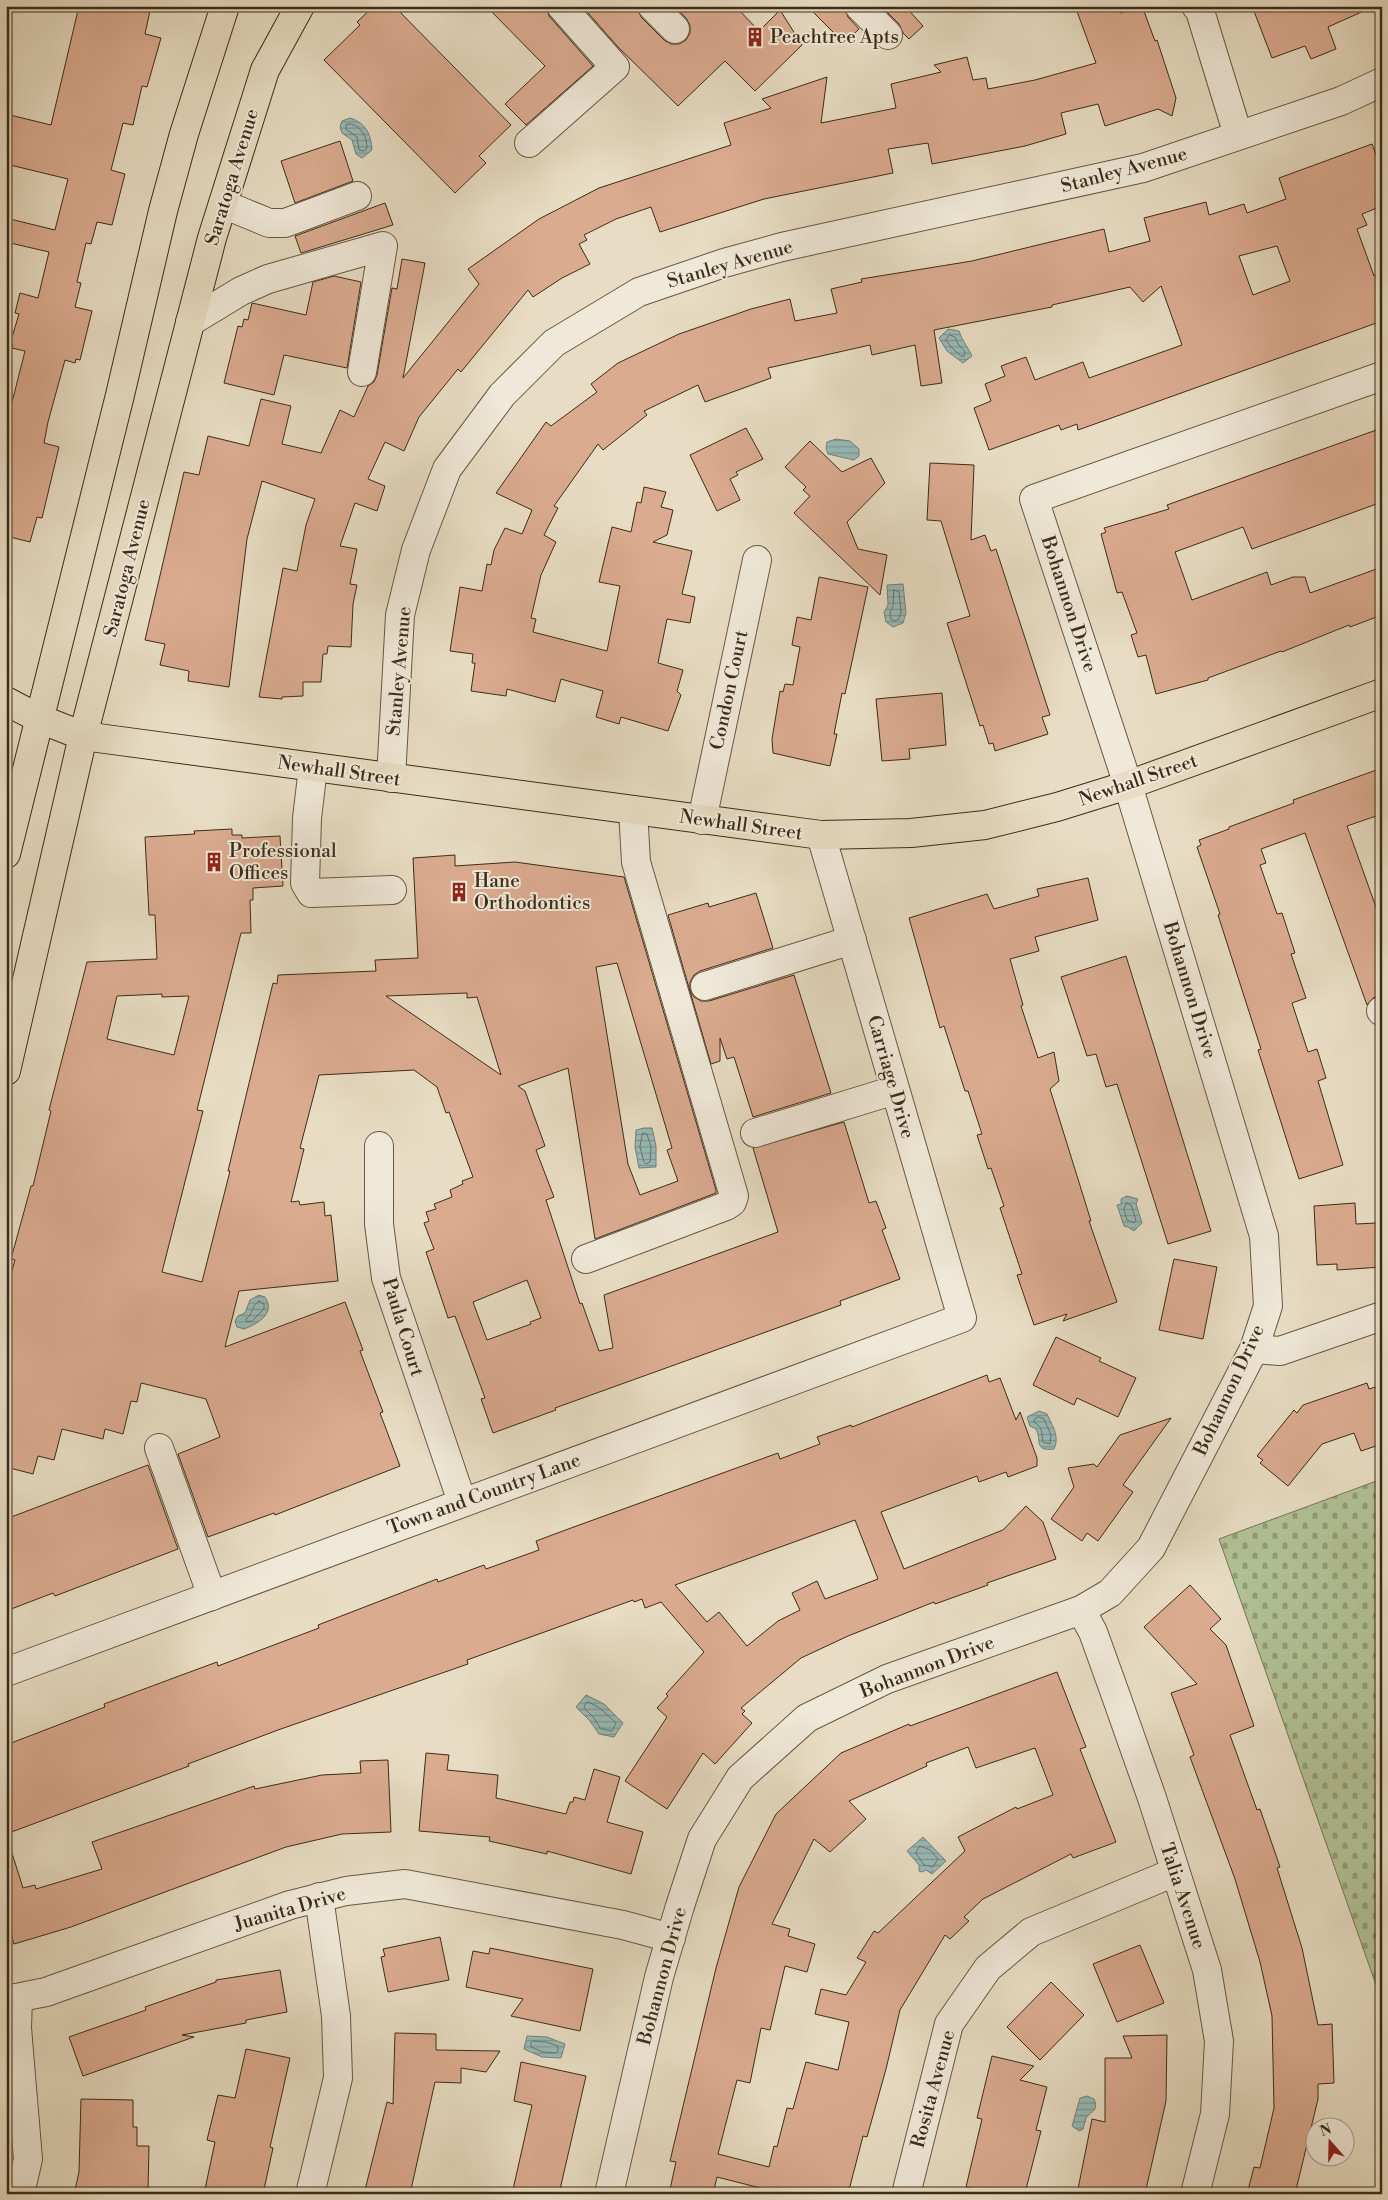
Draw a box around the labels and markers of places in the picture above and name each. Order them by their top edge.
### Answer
place label: Peachtree Apts [770,25,899,49]
building icon: Peachtree Apts [744,26,766,48]
place label: Professional Offices [229,839,337,885]
building icon: Professional Offices [203,851,225,873]
place label: Hane Orthodontics [474,869,590,915]
building icon: Hane Orthodontics [448,881,470,903]

